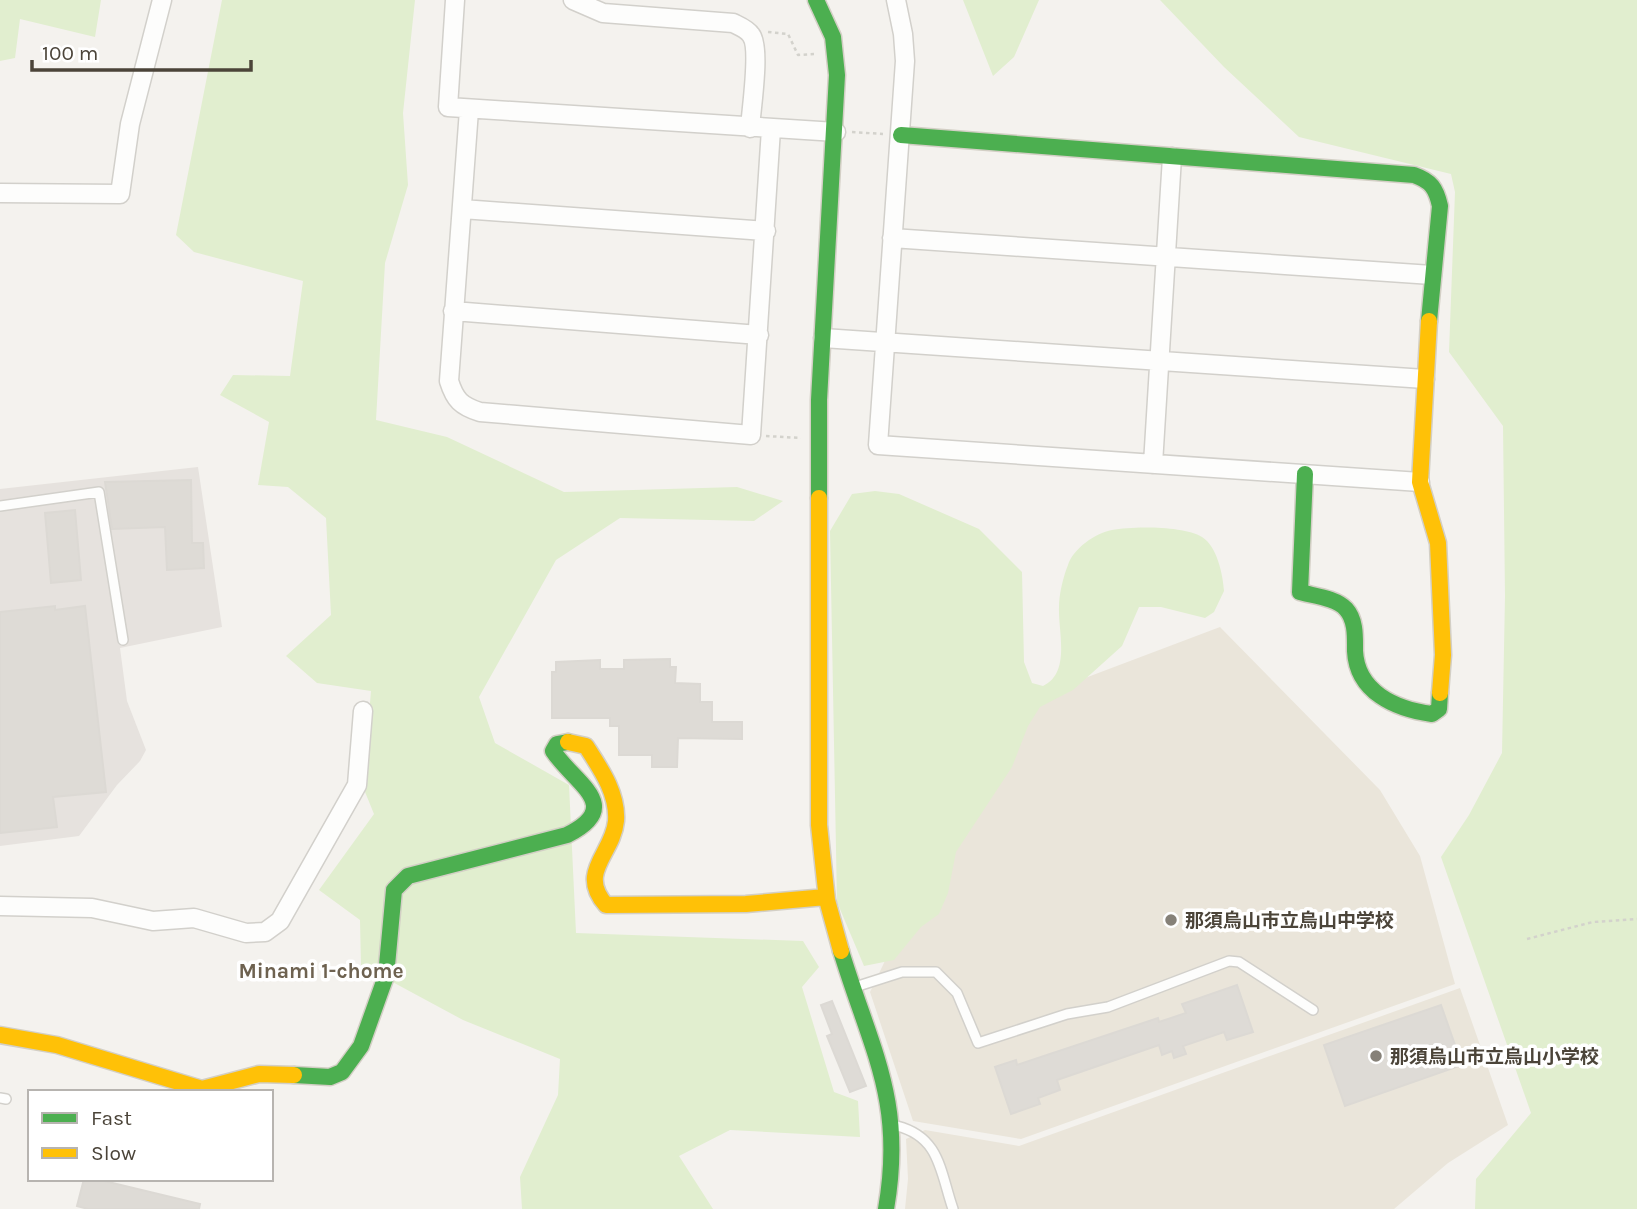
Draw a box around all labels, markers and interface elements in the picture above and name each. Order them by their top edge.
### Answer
scale bar [32,28,250,72]
text: 100 m [42,41,99,65]
place label: 那須烏山市立烏山中学校 [1185,910,1394,932]
marker: 那須烏山市立烏山中学校 [1163,912,1179,928]
district label: Minami 1-chome [238,959,404,983]
place label: 那須烏山市立烏山小学校 [1390,1046,1599,1068]
marker: 那須烏山市立烏山小学校 [1368,1048,1384,1064]
legend [28,1090,273,1181]
text: Fast [91,1106,132,1130]
text: Slow [91,1141,136,1165]

